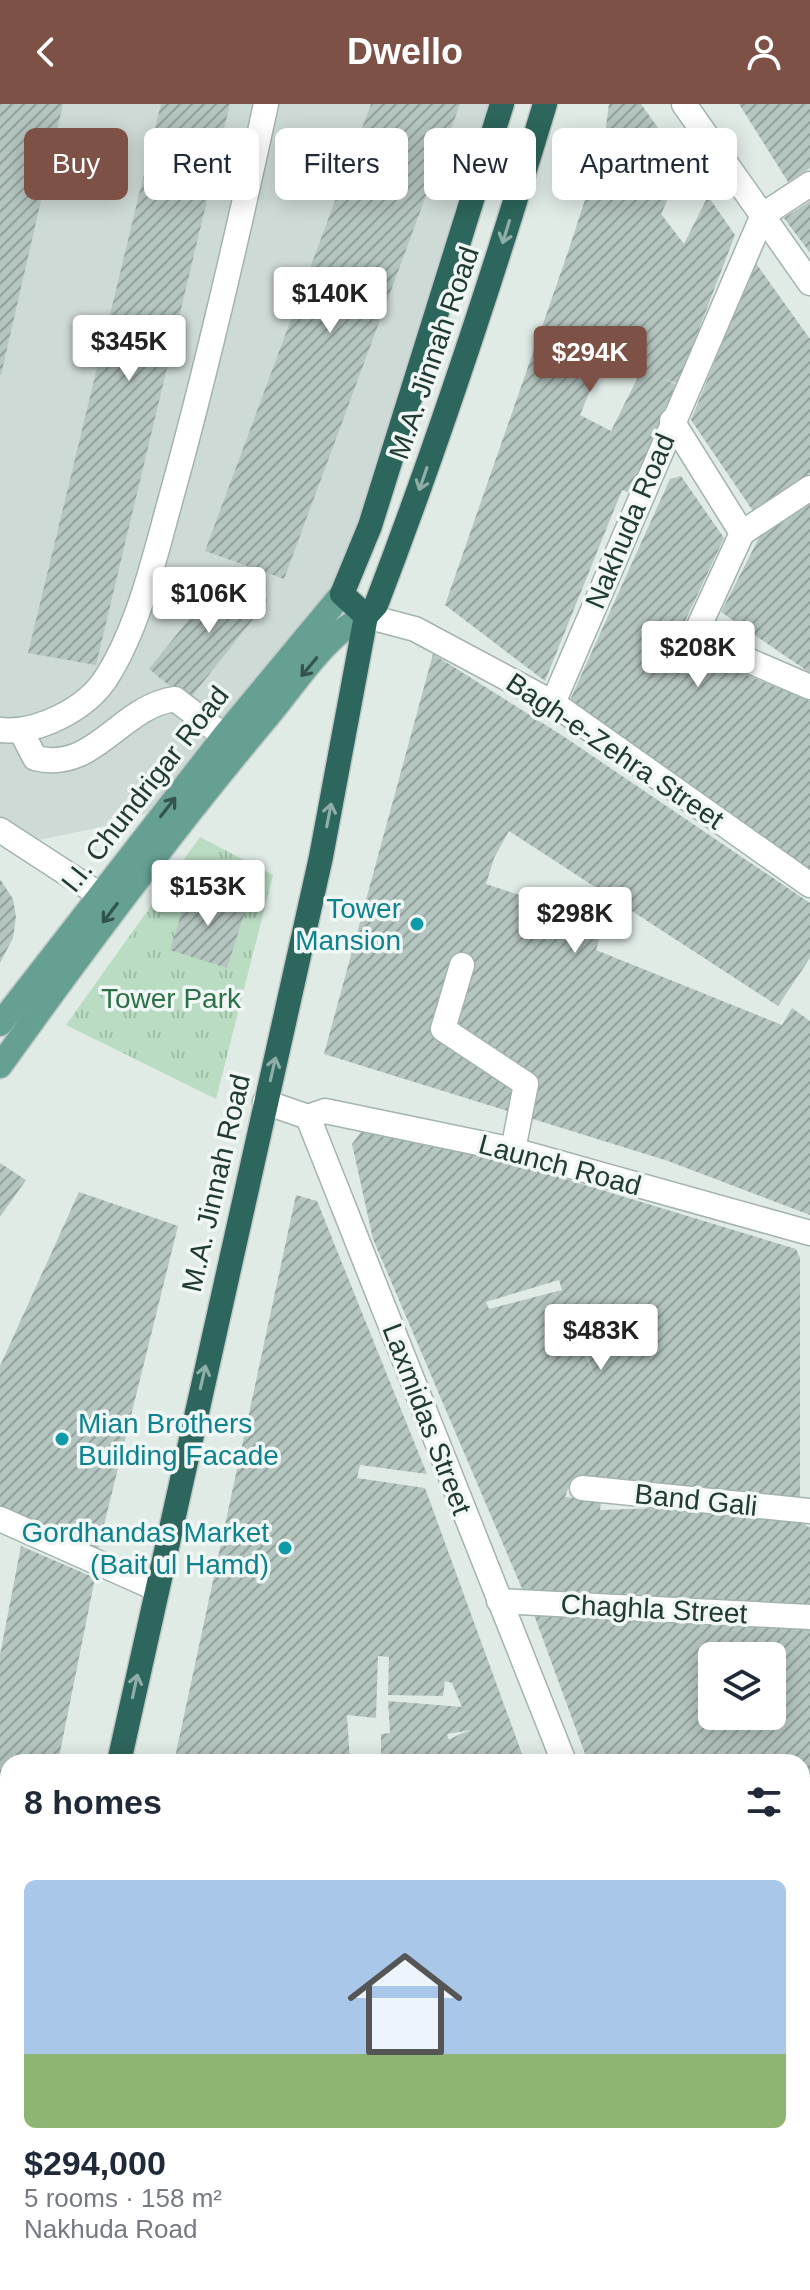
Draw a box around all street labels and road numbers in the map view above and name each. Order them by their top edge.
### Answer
street label: M.A. Jinnah Road [383,243,485,463]
street label: Nakhuda Road [579,429,681,613]
street label: Bagh-e-Zehra Street [501,667,730,835]
street label: I.I. Chundrigar Road [55,680,235,898]
street label: M.A. Jinnah Road [176,1071,256,1295]
street label: Launch Road [476,1128,644,1202]
street label: Laxmidas Street [376,1319,478,1519]
street label: Band Gali [633,1478,759,1522]
street label: Chaghla Street [560,1589,748,1629]

